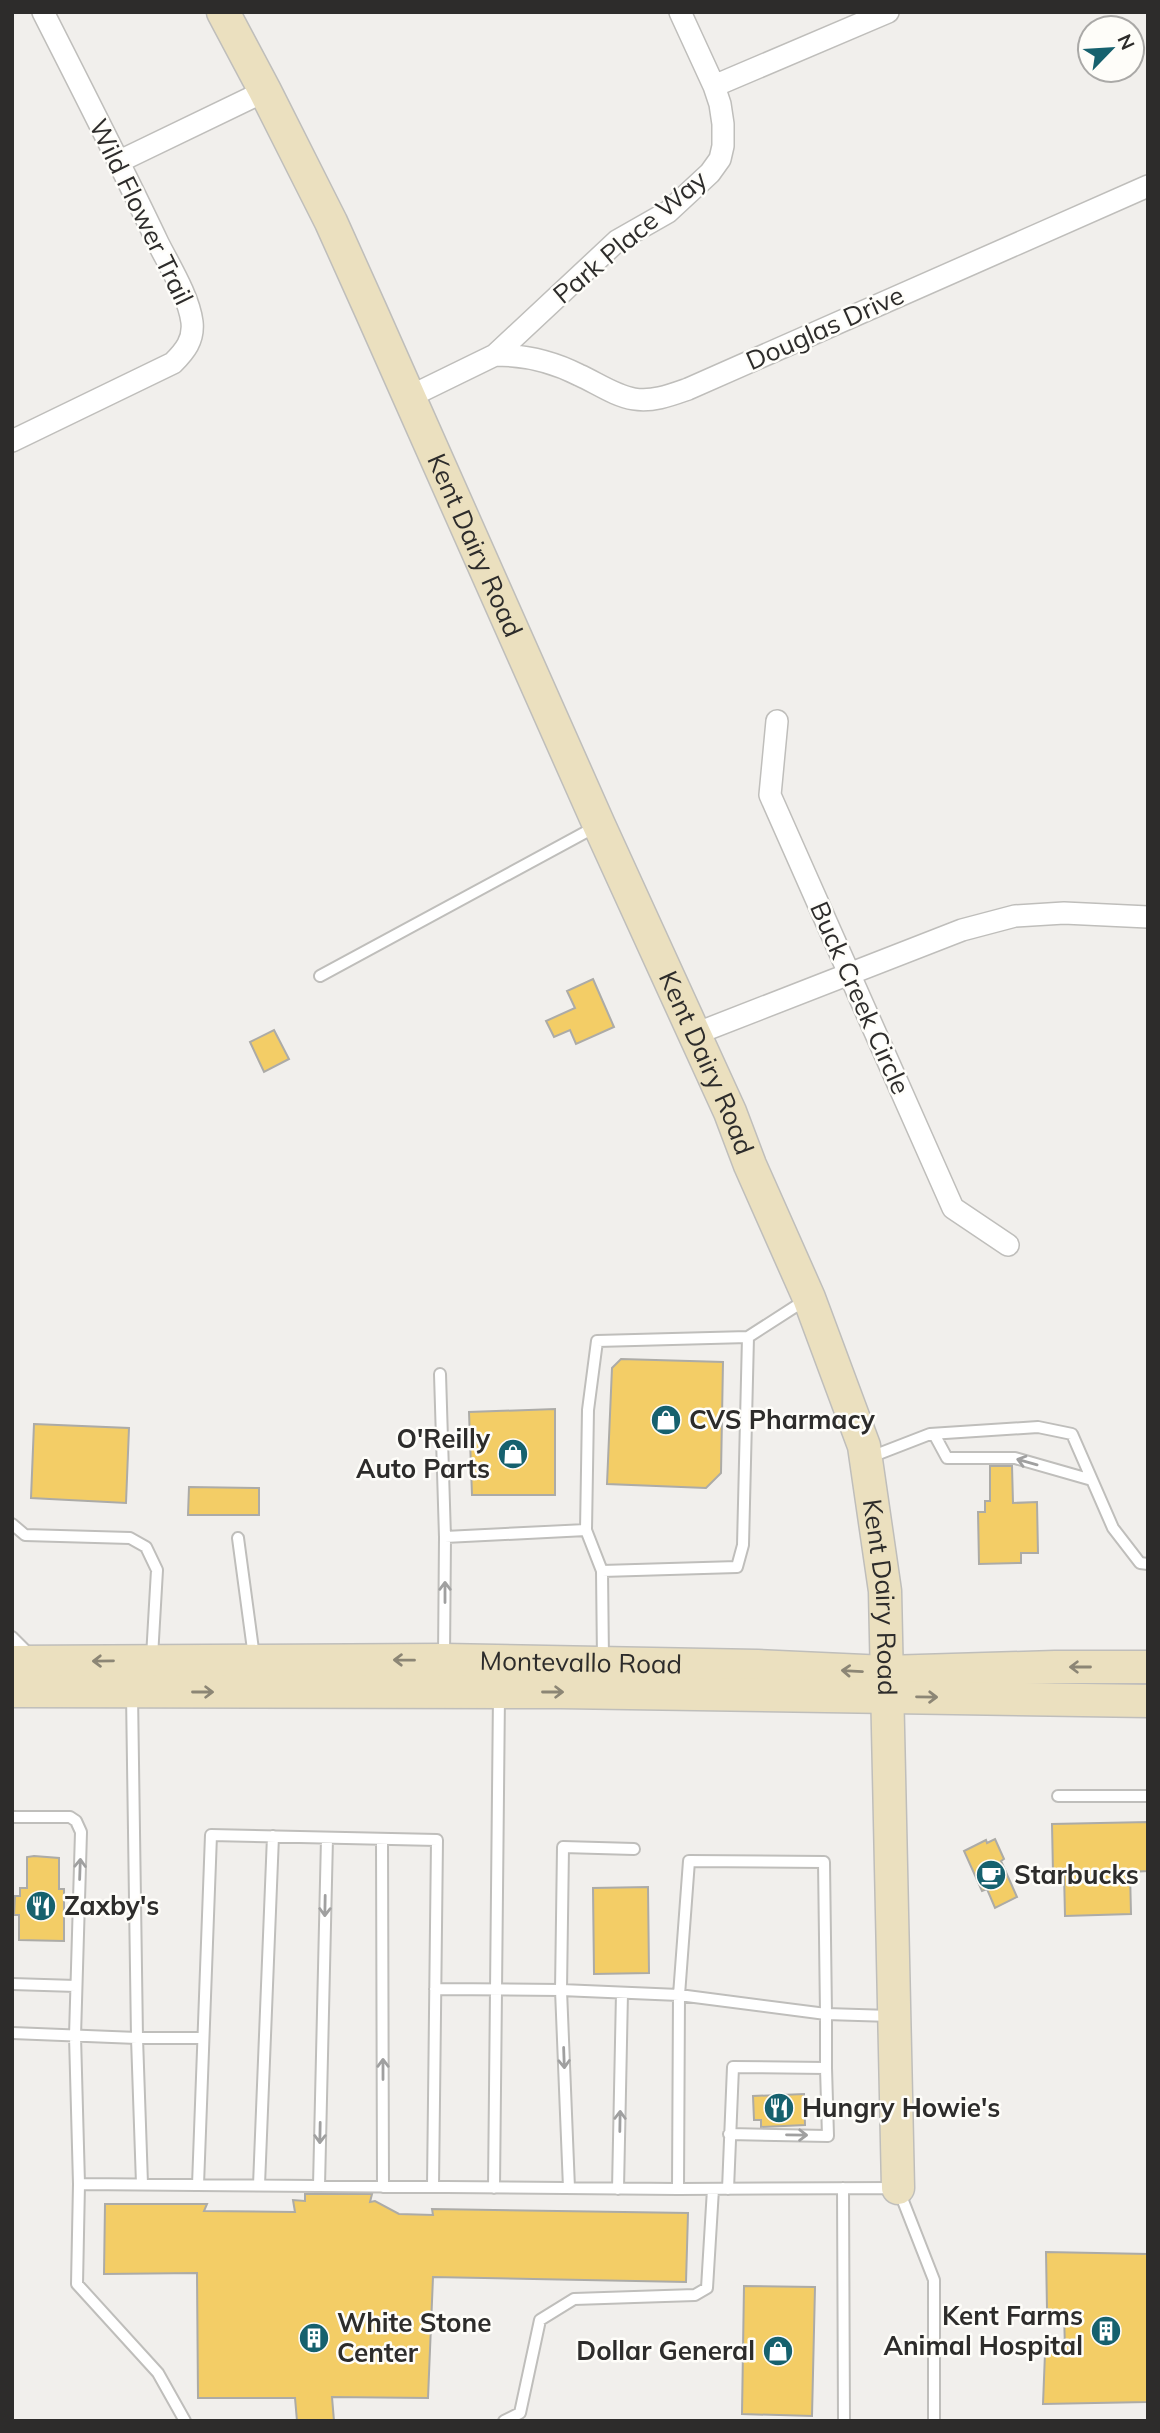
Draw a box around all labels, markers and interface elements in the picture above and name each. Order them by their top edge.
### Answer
north arrow [1076,14,1146,84]
text: N [1112,30,1140,53]
street label: Wild Flower Trail [82,113,201,310]
street label: Park Place Way [546,163,713,310]
street label: Douglas Drive [741,278,909,377]
street label: Kent Dairy Road [420,448,530,642]
street label: Buck Creek Circle [803,896,918,1099]
street label: Kent Dairy Road [652,966,761,1159]
shop icon: CVS Pharmacy [649,1403,683,1437]
place label: CVS Pharmacy [689,1403,876,1436]
place label: O'Reilly Auto Parts [356,1422,491,1485]
shop icon: O'Reilly Auto Parts [496,1437,530,1471]
one-way arrow [1016,1454,1038,1467]
street label: Kent Dairy Road [856,1497,904,1696]
one-way arrow [438,1581,452,1604]
street label: Montevallo Road [479,1644,682,1681]
one-way arrow [393,1653,416,1667]
one-way arrow [92,1654,115,1668]
one-way arrow [1068,1660,1091,1674]
one-way arrow [841,1664,864,1677]
one-way arrow [191,1685,214,1699]
one-way arrow [541,1685,564,1699]
one-way arrow [916,1691,939,1704]
one-way arrow [73,1858,86,1881]
cafe icon: Starbucks [974,1858,1008,1892]
place label: Starbucks [1014,1858,1139,1891]
restaurant icon: Zaxby's [24,1889,58,1923]
place label: Zaxby's [64,1889,159,1922]
one-way arrow [319,1894,332,1917]
one-way arrow [558,2047,571,2070]
one-way arrow [376,2058,390,2081]
restaurant icon: Hungry Howie's [762,2091,796,2125]
place label: Hungry Howie's [802,2091,1000,2124]
one-way arrow [613,2109,626,2132]
one-way arrow [313,2122,327,2145]
one-way arrow [785,2128,808,2142]
place label: Kent Farms Animal Hospital [883,2299,1083,2362]
place label: White Stone Center [337,2306,491,2369]
building icon: Kent Farms Animal Hospital [1089,2314,1123,2348]
building icon: White Stone Center [297,2321,331,2355]
place label: Dollar General [576,2334,755,2367]
shop icon: Dollar General [761,2334,795,2368]

